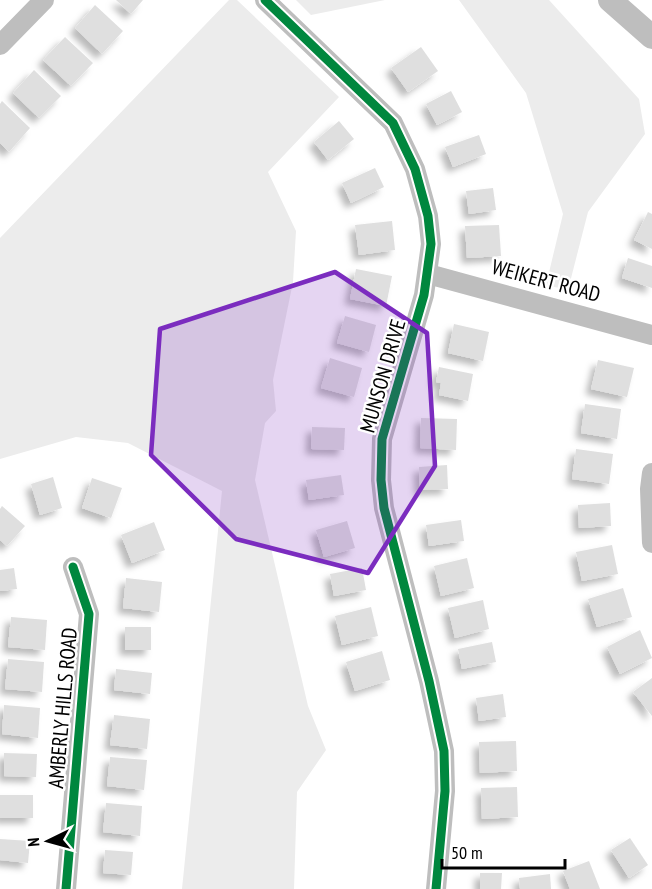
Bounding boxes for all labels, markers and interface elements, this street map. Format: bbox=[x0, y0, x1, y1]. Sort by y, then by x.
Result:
street label: WEIKERT ROAD bbox=[489, 253, 603, 308]
street label: MUNSON DRIVE bbox=[353, 316, 412, 436]
street label: AMBERLY HILLS ROAD bbox=[42, 626, 83, 789]
north arrow bbox=[18, 811, 78, 871]
scale bar bbox=[442, 832, 565, 870]
text: N bbox=[23, 837, 43, 847]
text: 50 m bbox=[451, 841, 483, 864]

